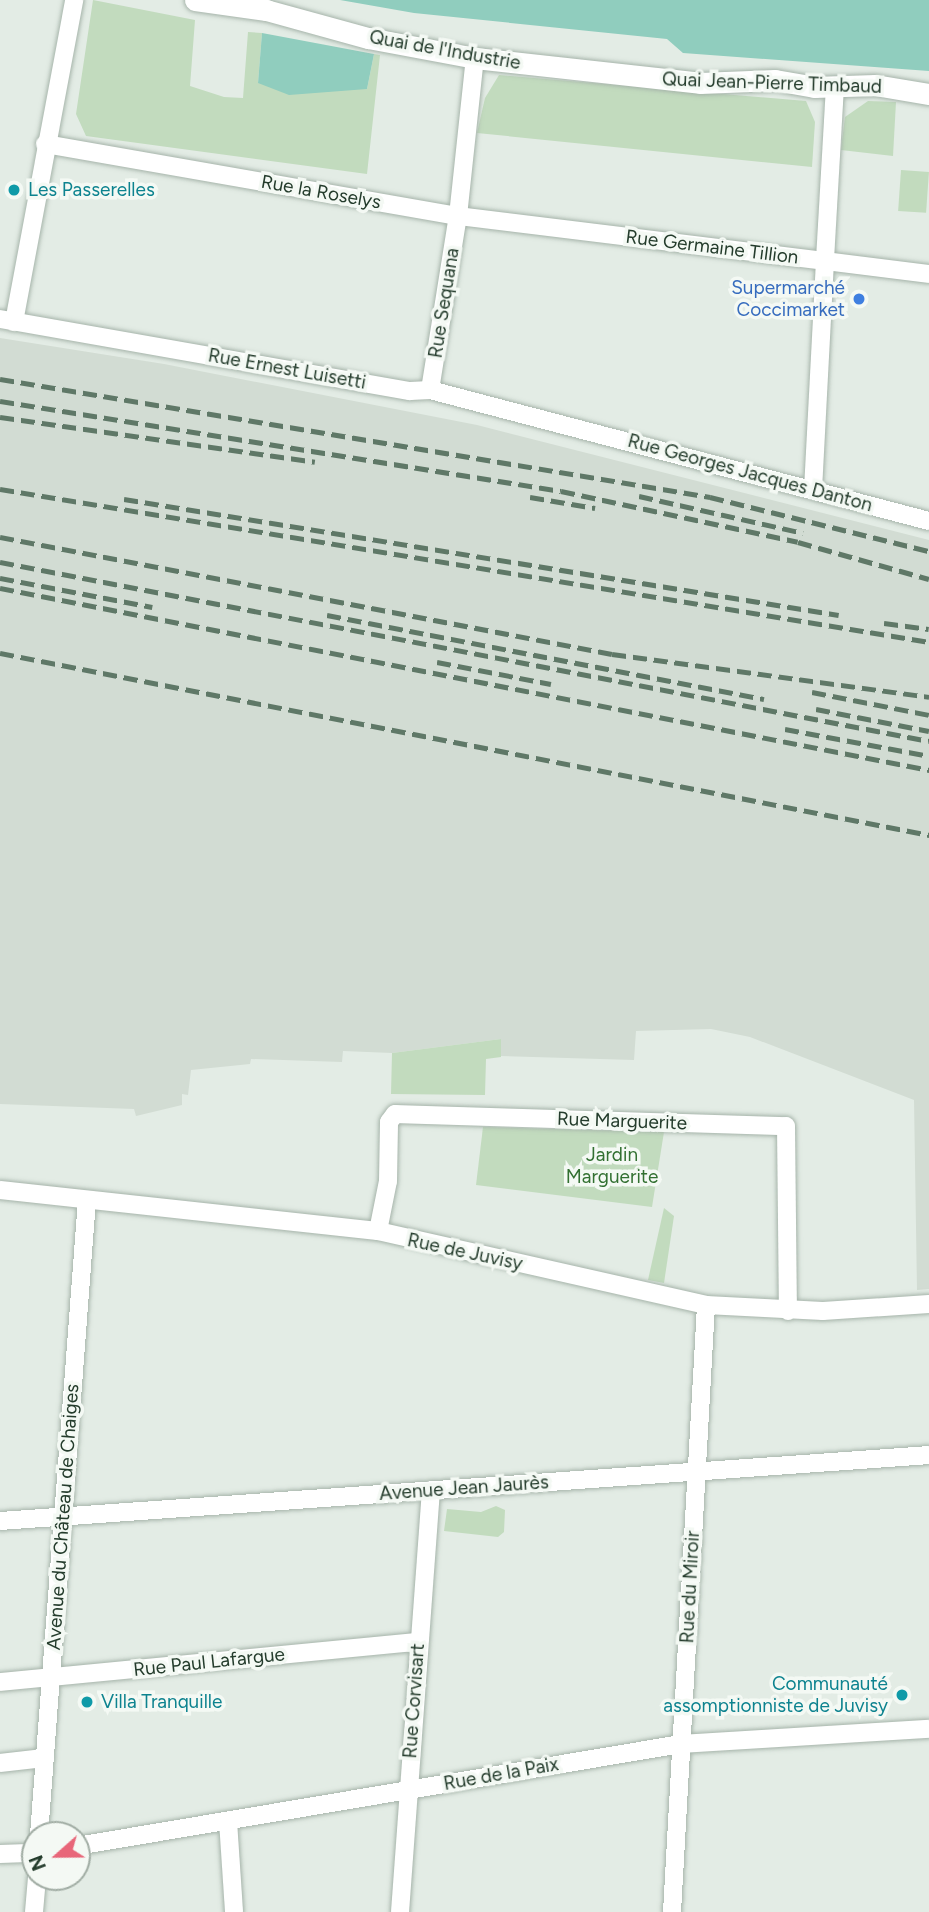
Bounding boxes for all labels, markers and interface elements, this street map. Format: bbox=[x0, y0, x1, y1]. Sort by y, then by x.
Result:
street label: Quai de l'Industrie bbox=[368, 25, 522, 75]
street label: Quai Jean-Pierre Timbaud bbox=[662, 68, 882, 98]
street label: Rue la Roselys bbox=[259, 170, 383, 214]
place label: Les Passerelles bbox=[28, 179, 155, 201]
marker: Les Passerelles bbox=[6, 182, 22, 198]
street label: Rue Germaine Tillion bbox=[624, 225, 800, 269]
street label: Rue Sequana bbox=[424, 246, 464, 360]
place label: Supermarché Coccimarket bbox=[731, 277, 845, 321]
marker: Supermarché Coccimarket bbox=[851, 291, 867, 307]
street label: Rue Ernest Luisetti bbox=[206, 344, 368, 394]
street label: Rue Georges Jacques Danton bbox=[625, 429, 875, 517]
street label: Rue Marguerite bbox=[557, 1107, 687, 1135]
park label: Jardin Marguerite bbox=[566, 1144, 658, 1188]
street label: Rue de Juvisy bbox=[405, 1229, 525, 1275]
street label: Avenue du Château de Chaiges bbox=[42, 1383, 84, 1651]
street label: Avenue Jean Jaurès bbox=[378, 1471, 550, 1505]
street label: Rue du Miroir bbox=[676, 1530, 704, 1644]
street label: Rue Paul Lafargue bbox=[132, 1643, 286, 1681]
street label: Rue Corvisart bbox=[399, 1643, 429, 1759]
place label: Communauté assomptionniste de Juvisy bbox=[663, 1673, 888, 1717]
marker: Communauté assomptionniste de Juvisy bbox=[894, 1687, 910, 1703]
place label: Villa Tranquille bbox=[101, 1691, 222, 1713]
marker: Villa Tranquille bbox=[79, 1694, 95, 1710]
street label: Rue de la Paix bbox=[442, 1753, 560, 1795]
north arrow bbox=[21, 1821, 91, 1891]
text: N bbox=[24, 1852, 51, 1874]

